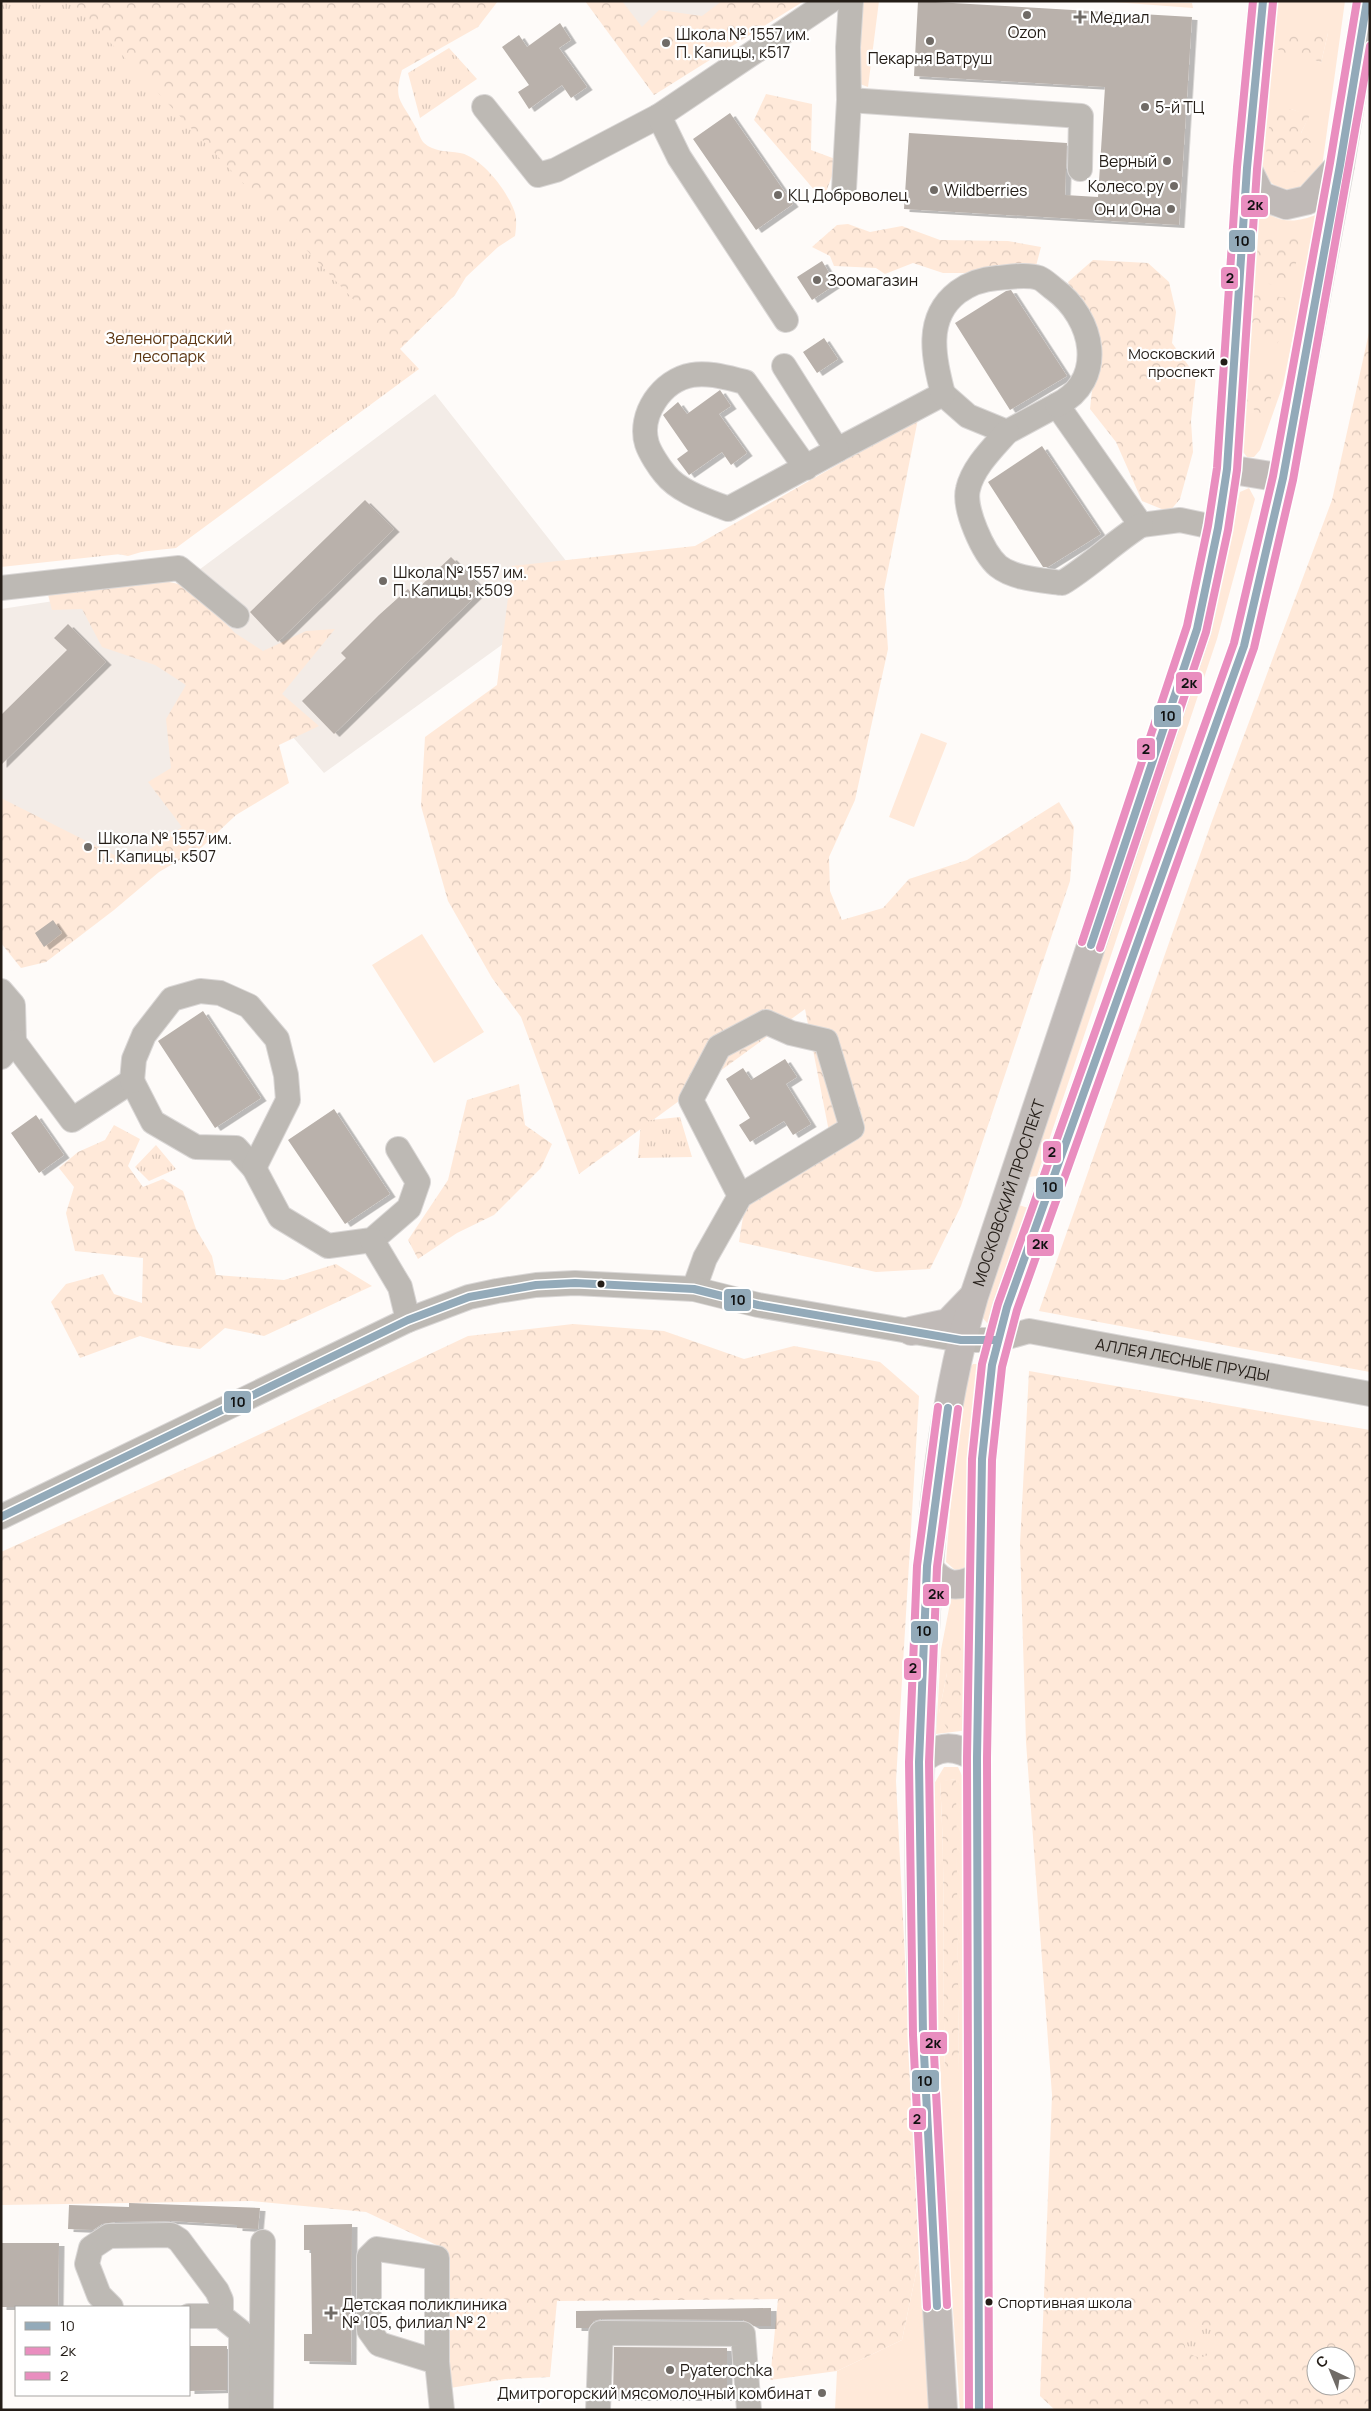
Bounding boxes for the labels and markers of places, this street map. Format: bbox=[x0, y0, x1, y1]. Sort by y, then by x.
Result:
place label: Медиал bbox=[1090, 6, 1150, 28]
marker: Ozon bbox=[1021, 9, 1033, 21]
marker: Медиал bbox=[1074, 11, 1086, 23]
place label: Ozon bbox=[1008, 21, 1046, 43]
place label: Школа № 1557 им. П. Капицы, к517 bbox=[676, 23, 810, 63]
marker: Пекарня Ватруш bbox=[924, 35, 936, 47]
marker: Школа № 1557 им. П. Капицы, к517 bbox=[660, 37, 672, 49]
place label: Пекарня Ватруш bbox=[868, 47, 992, 69]
place label: 5-й ТЦ bbox=[1155, 96, 1205, 118]
marker: 5-й ТЦ bbox=[1139, 101, 1151, 113]
place label: Верный bbox=[1099, 150, 1157, 172]
marker: Верный bbox=[1161, 155, 1173, 167]
place label: Колесо.ру bbox=[1088, 175, 1165, 197]
place label: Wildberries bbox=[944, 179, 1027, 201]
marker: Колесо.ру bbox=[1168, 180, 1180, 192]
place label: КЦ Доброволец bbox=[788, 184, 908, 206]
marker: Wildberries bbox=[928, 184, 940, 196]
marker: КЦ Доброволец bbox=[772, 189, 784, 201]
place label: Он и Она bbox=[1095, 198, 1161, 220]
marker: Он и Она bbox=[1165, 203, 1177, 215]
place label: Зоомагазин bbox=[827, 269, 918, 291]
marker: Зоомагазин bbox=[811, 274, 823, 286]
place label: Московский проспект bbox=[1128, 343, 1215, 382]
marker: Московский проспект bbox=[1219, 357, 1229, 367]
place label: Школа № 1557 им. П. Капицы, к509 bbox=[393, 561, 527, 601]
marker: Школа № 1557 им. П. Капицы, к509 bbox=[377, 575, 389, 587]
place label: Школа № 1557 им. П. Капицы, к507 bbox=[98, 827, 232, 867]
marker: Школа № 1557 им. П. Капицы, к507 bbox=[82, 841, 94, 853]
unlabelled marker bbox=[596, 1279, 606, 1289]
place label: Спортивная школа bbox=[998, 2292, 1132, 2313]
place label: Детская поликлиника № 105, филиал № 2 bbox=[342, 2293, 507, 2333]
marker: Спортивная школа bbox=[984, 2297, 994, 2307]
marker: Детская поликлиника № 105, филиал № 2 bbox=[324, 2306, 338, 2320]
place label: Pyaterochka bbox=[680, 2359, 772, 2381]
marker: Pyaterochka bbox=[664, 2364, 676, 2376]
place label: Дмитрогорский мясомолочный комбинат bbox=[497, 2382, 812, 2404]
marker: Дмитрогорский мясомолочный комбинат bbox=[816, 2387, 828, 2399]

